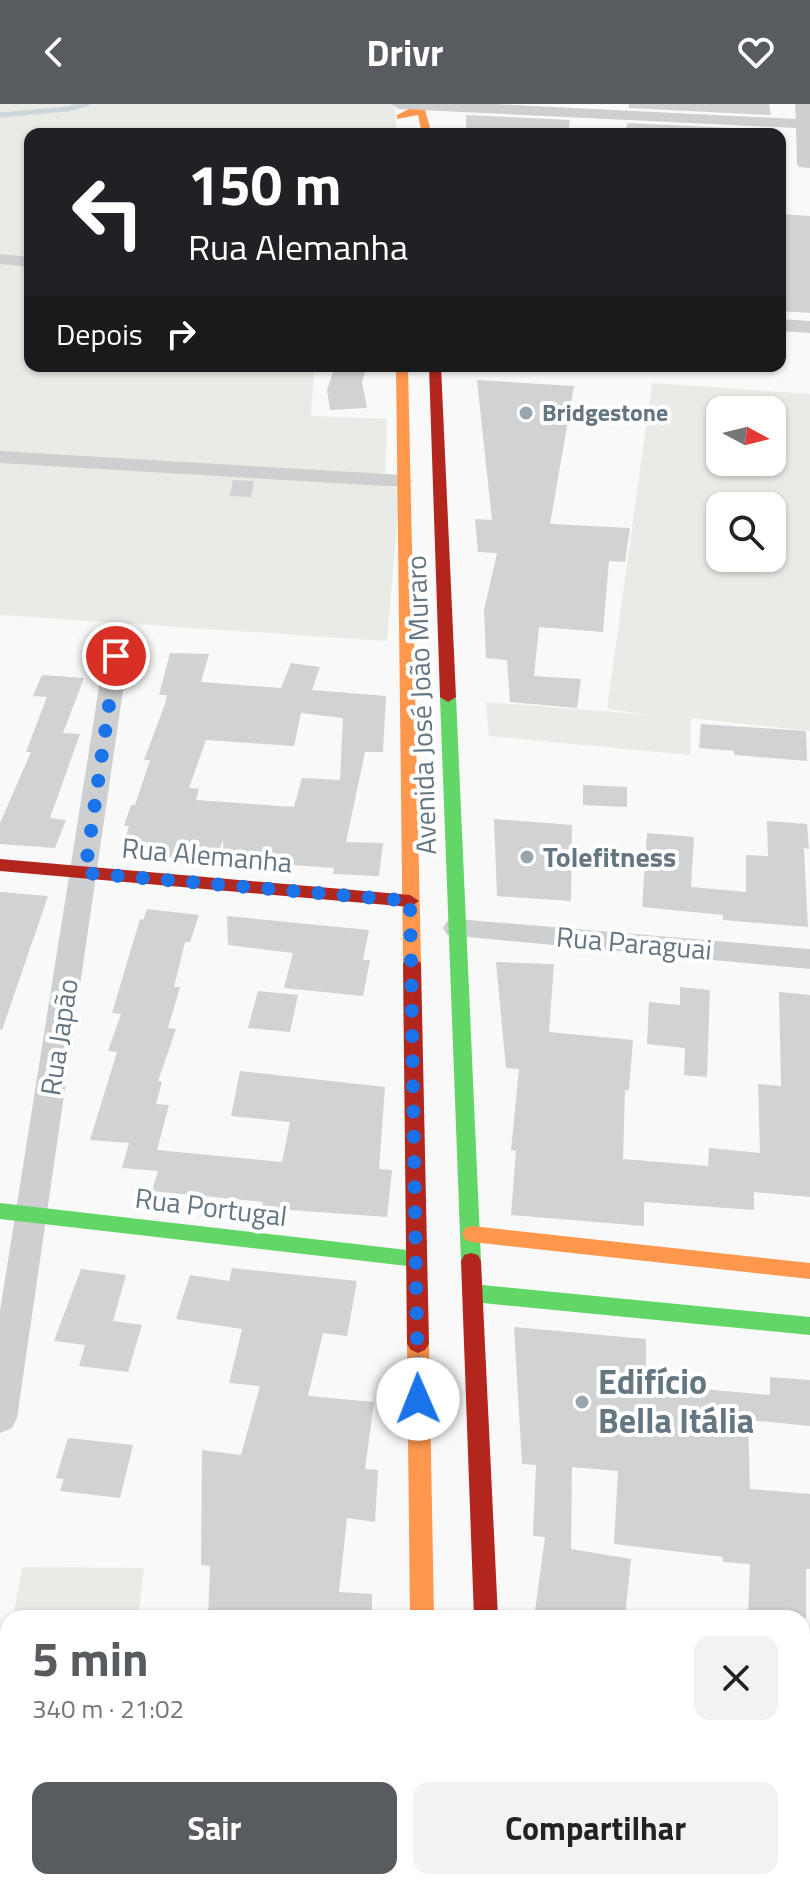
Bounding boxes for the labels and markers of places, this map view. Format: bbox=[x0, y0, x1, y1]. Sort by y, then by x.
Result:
place label: Bridgestone bbox=[542, 394, 668, 430]
marker: Bridgestone bbox=[517, 404, 535, 422]
pin bbox=[82, 622, 150, 690]
place label: Tolefitness bbox=[543, 835, 676, 878]
marker: Tolefitness bbox=[518, 848, 536, 866]
place label: Edifício Bella Itália bbox=[598, 1355, 754, 1446]
marker: Edifício Bella Itália bbox=[573, 1393, 591, 1411]

